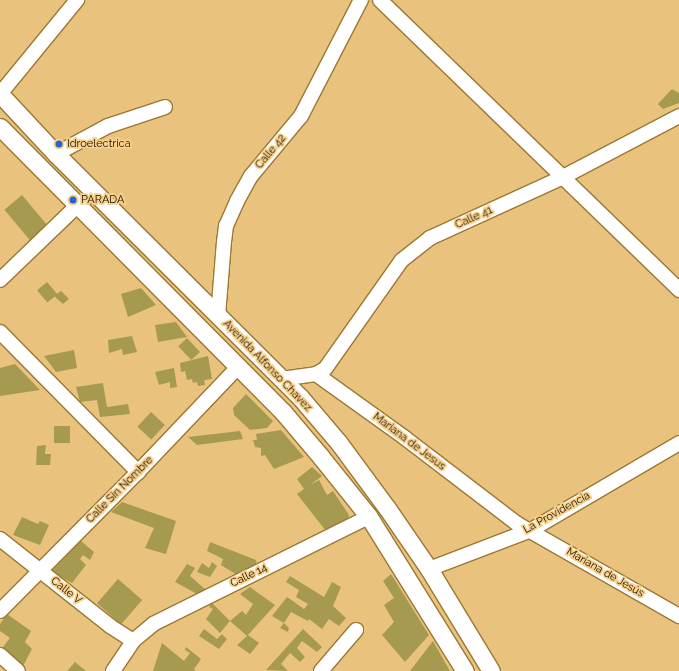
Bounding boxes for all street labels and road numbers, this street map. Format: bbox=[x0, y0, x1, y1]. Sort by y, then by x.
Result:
street label: Calle 42 bbox=[253, 132, 289, 172]
street label: Calle 41 bbox=[453, 204, 495, 232]
street label: Avenida Alfonso Chavez bbox=[220, 317, 314, 415]
street label: Mariana de Jesus bbox=[370, 410, 448, 474]
street label: Calle Sin Nombre bbox=[84, 454, 156, 526]
street label: La Providencia bbox=[521, 489, 593, 537]
street label: Mariana de Jesús bbox=[564, 545, 646, 601]
street label: Calle 14 bbox=[228, 561, 270, 591]
street label: Calle V bbox=[48, 574, 84, 608]

